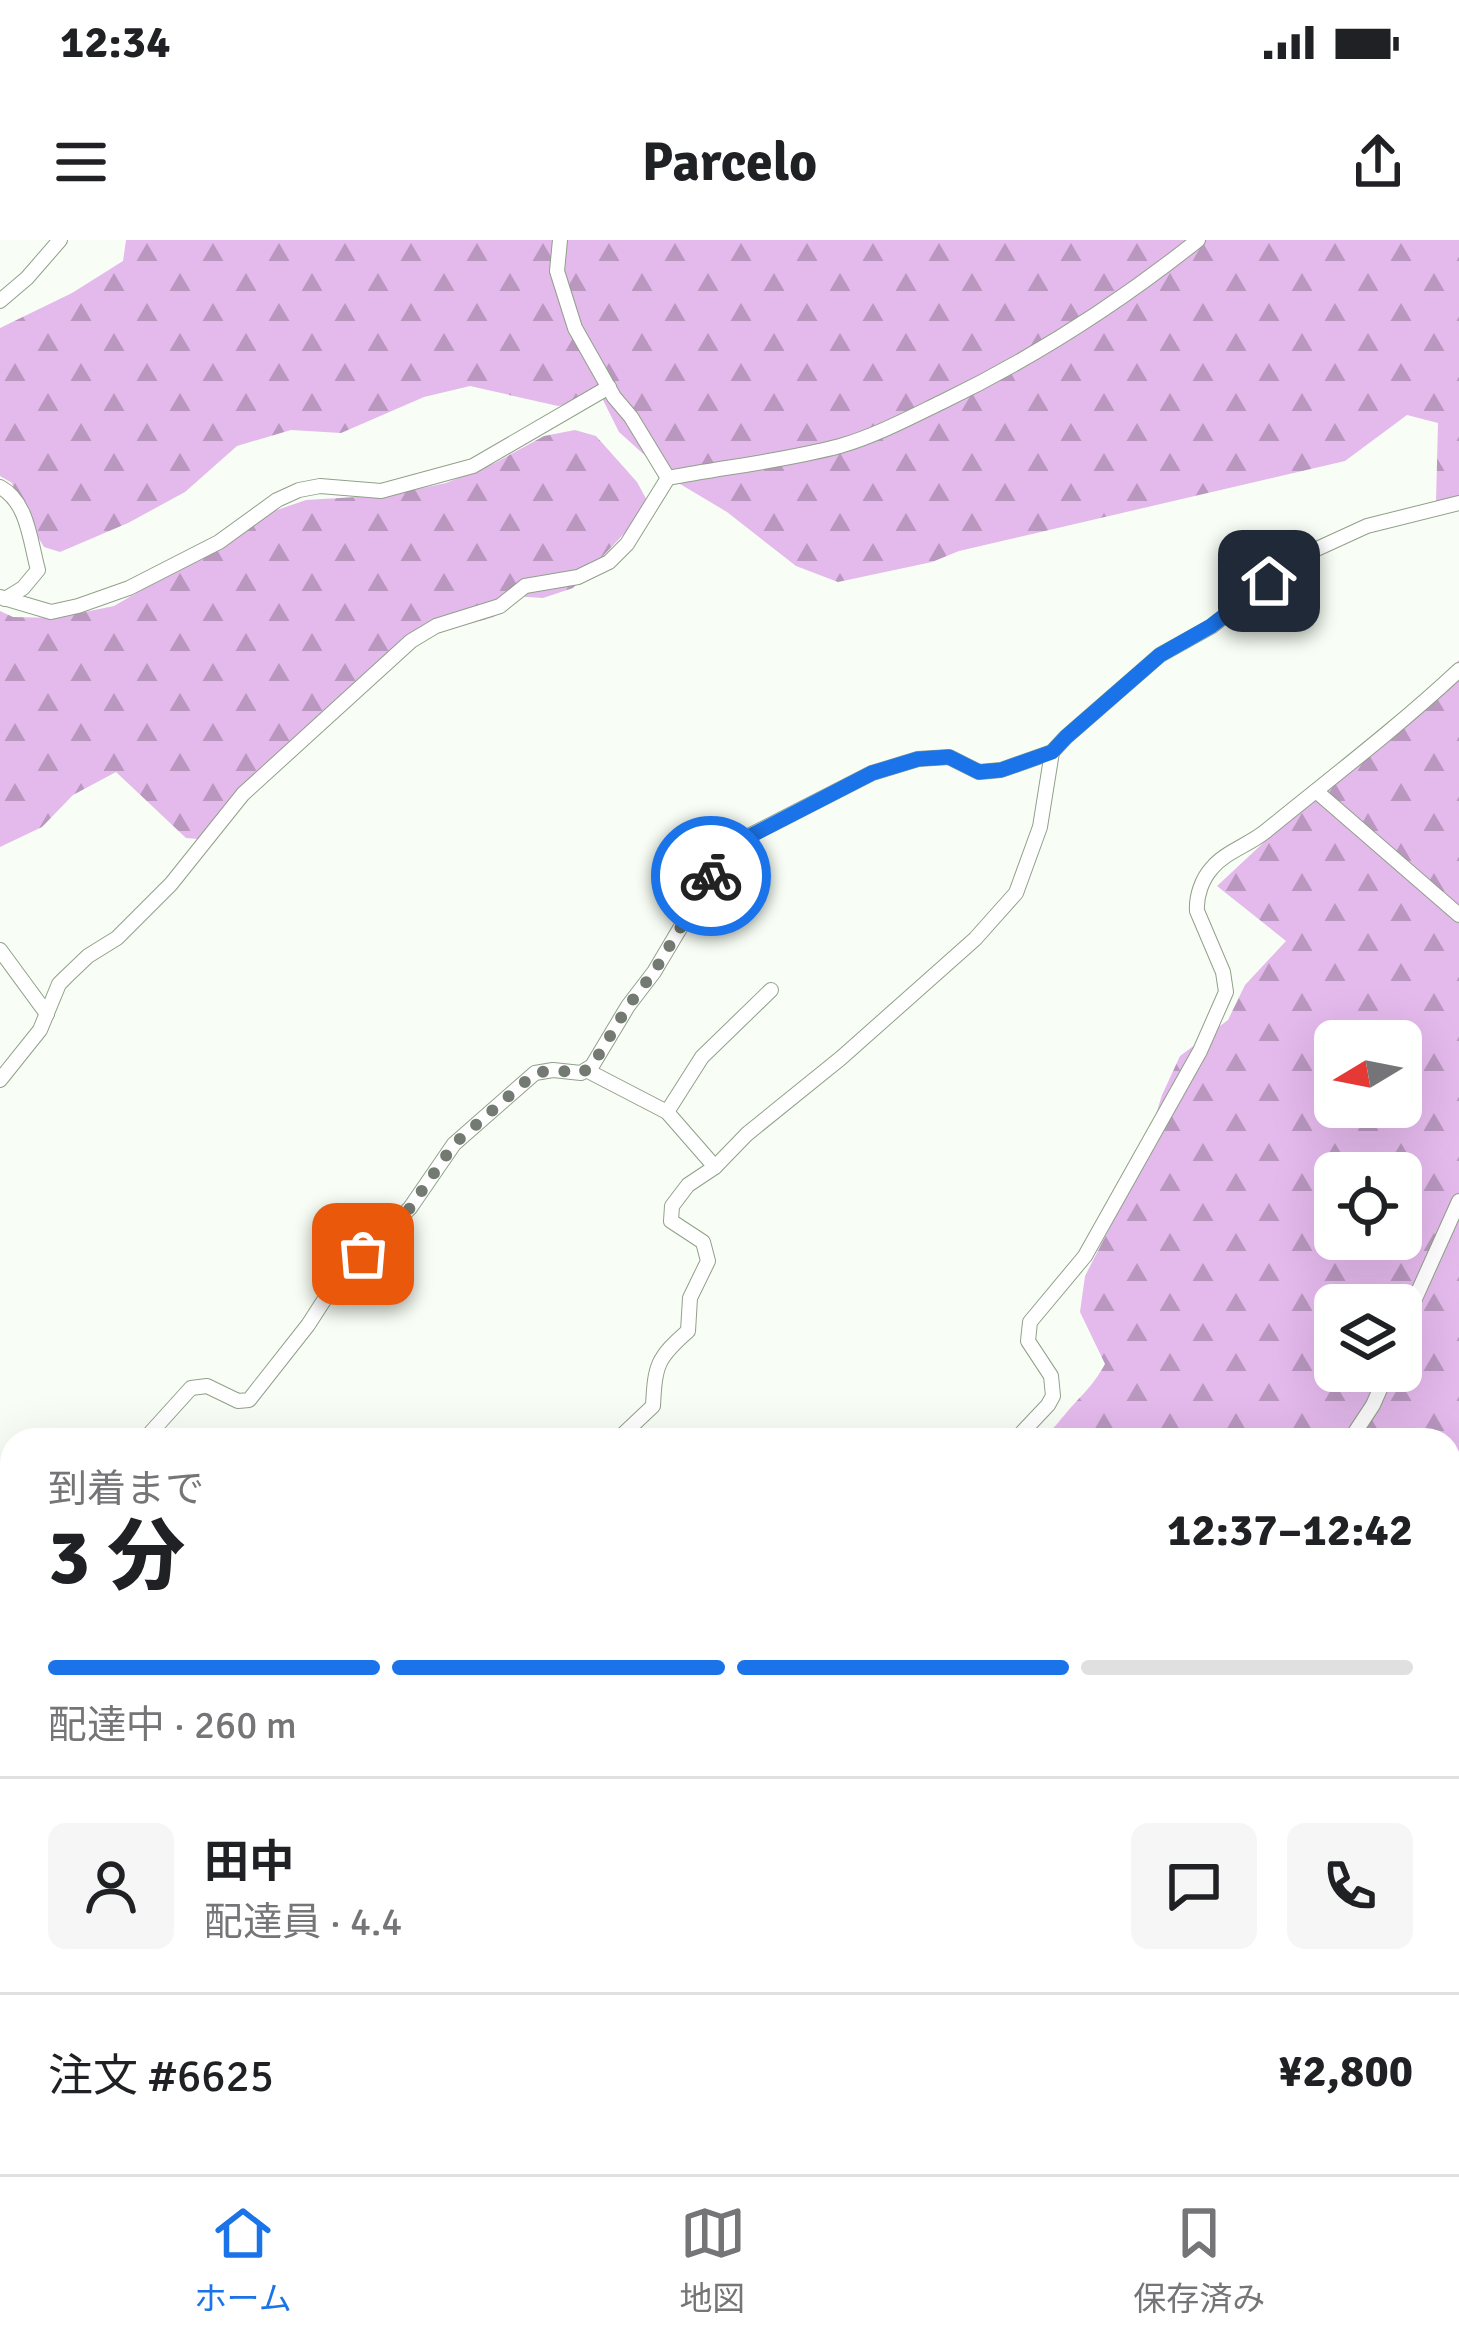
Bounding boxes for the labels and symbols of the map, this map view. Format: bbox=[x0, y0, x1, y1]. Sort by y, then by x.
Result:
pin bbox=[1218, 530, 1320, 632]
courier bbox=[651, 816, 771, 936]
north arrow bbox=[1314, 1020, 1422, 1128]
pin bbox=[312, 1203, 414, 1305]

